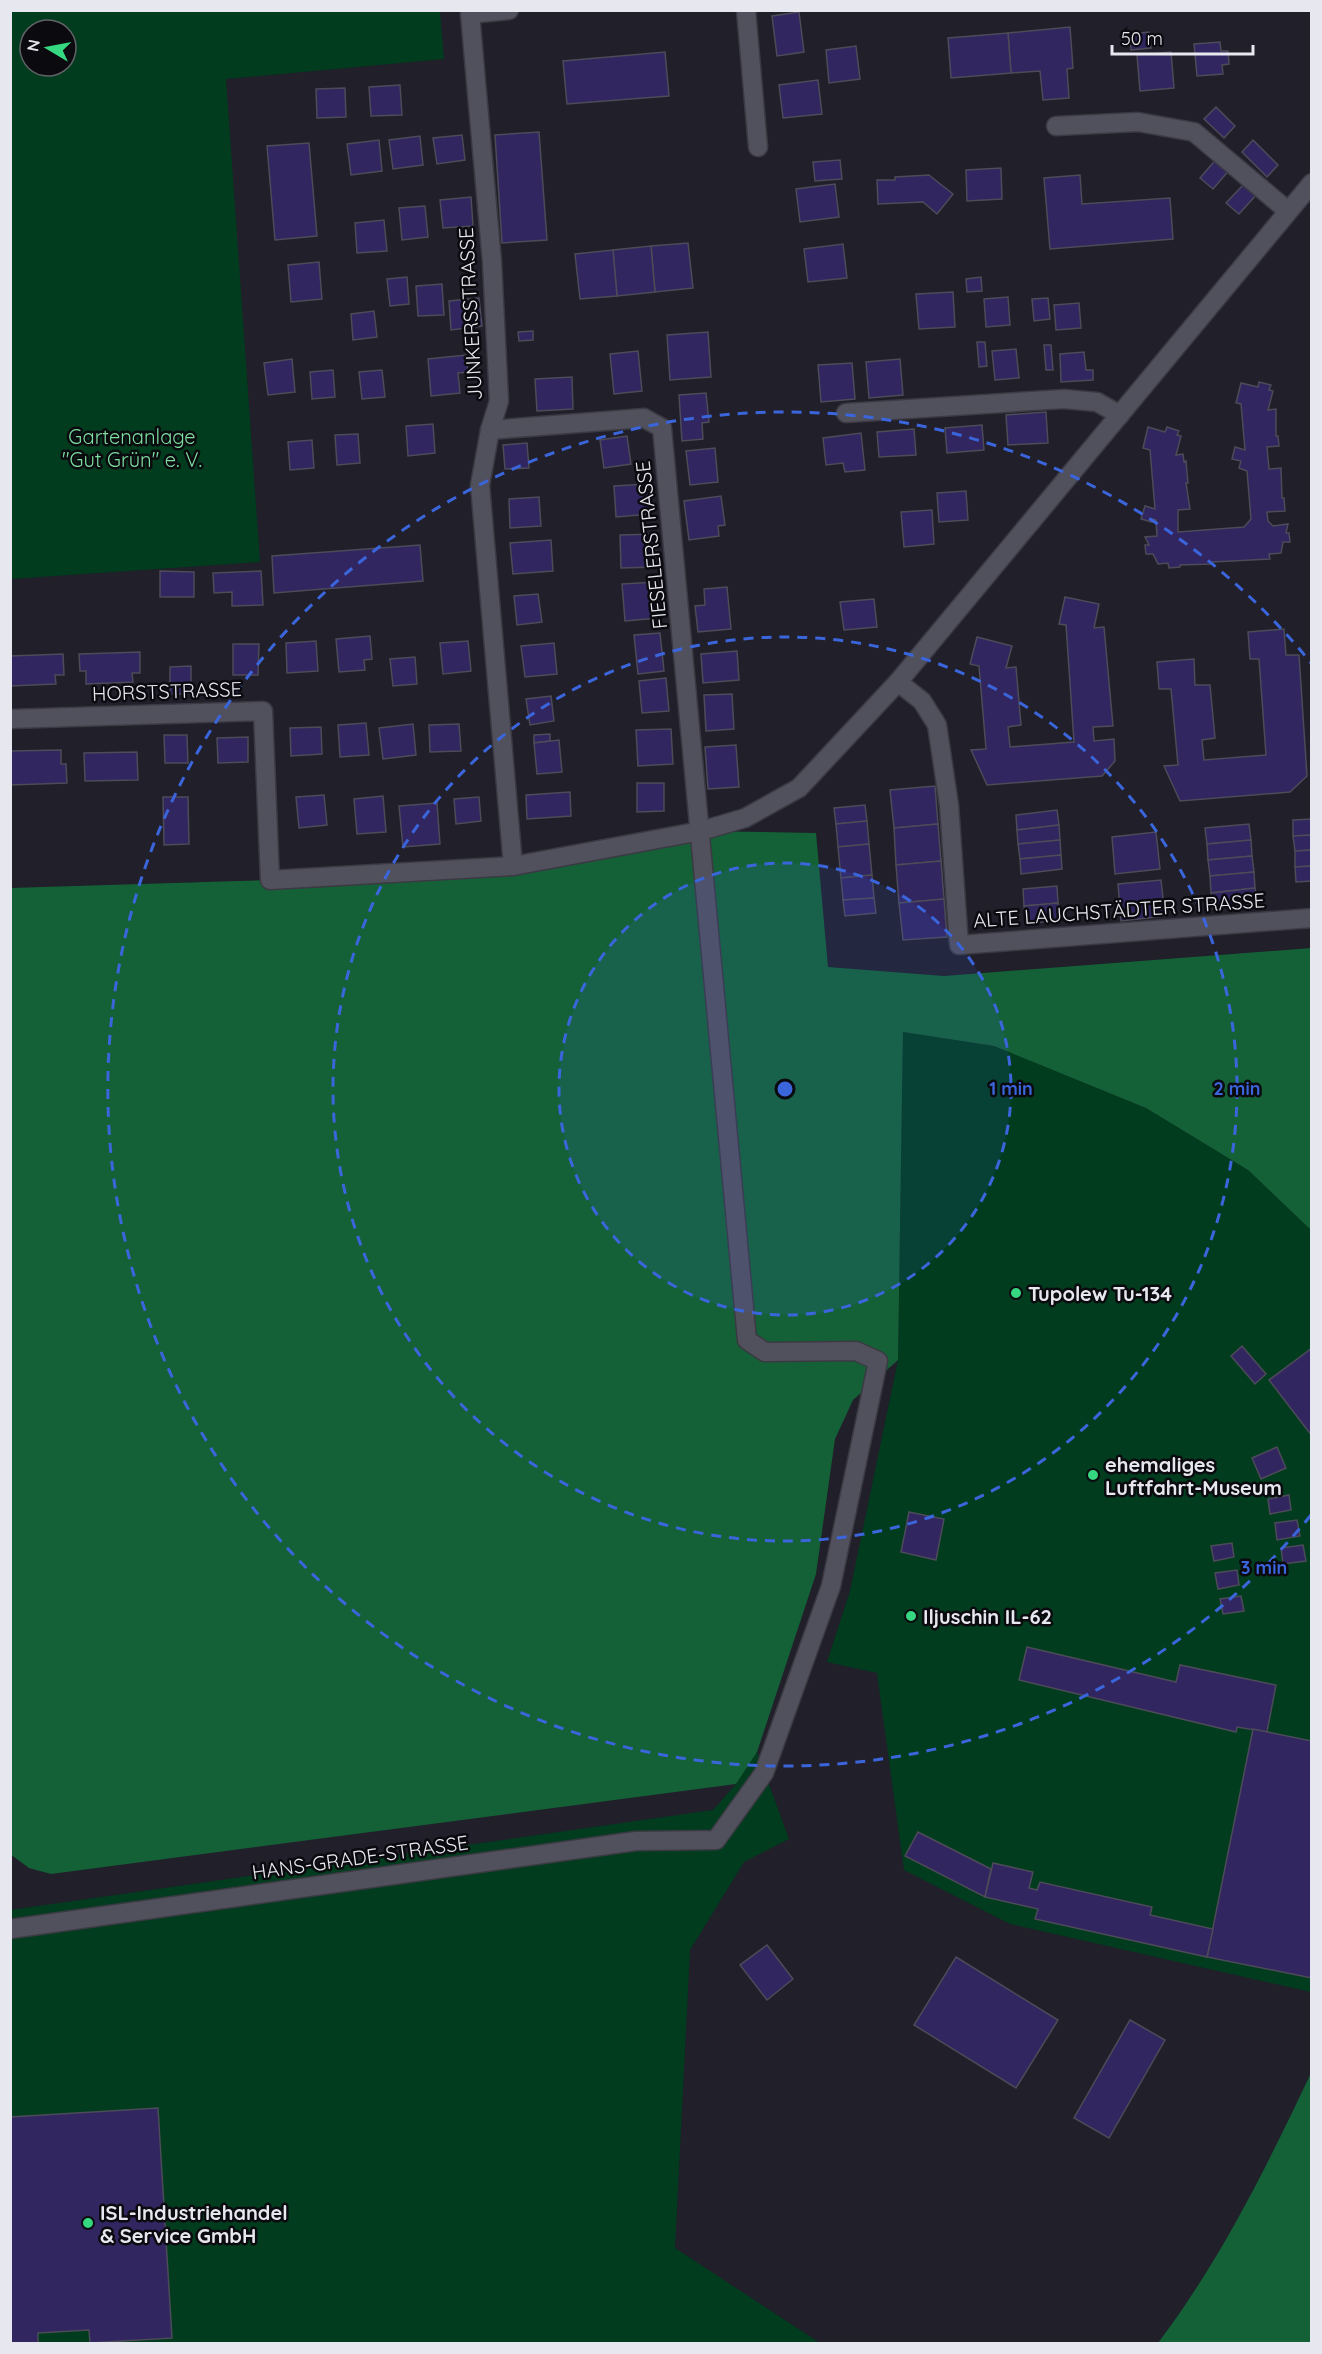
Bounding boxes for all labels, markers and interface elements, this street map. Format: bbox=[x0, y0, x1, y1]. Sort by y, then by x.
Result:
north arrow bbox=[18, 18, 78, 78]
scale bar bbox=[1112, 18, 1253, 56]
text: 50 m bbox=[1121, 27, 1163, 50]
text: N bbox=[22, 38, 44, 53]
street label: JUNKERSSTRASSE bbox=[453, 227, 487, 401]
park label: Gartenanlage "Gut Grün" e. V. bbox=[62, 424, 202, 472]
street label: FIESELERSTRASSE bbox=[630, 460, 672, 630]
street label: HORSTSTRASSE bbox=[92, 676, 242, 706]
street label: ALTE LAUCHSTÄDTER STRASSE bbox=[972, 887, 1266, 933]
text: 1 min bbox=[989, 1077, 1033, 1100]
text: 2 min bbox=[1214, 1077, 1260, 1100]
centre of rings bbox=[775, 1079, 795, 1099]
place label: Tupolew Tu-134 bbox=[1028, 1281, 1172, 1306]
marker: Tupolew Tu-134 bbox=[1009, 1286, 1023, 1300]
place label: ehemaliges Luftfahrt-Museum bbox=[1105, 1452, 1282, 1500]
marker: ehemaliges Luftfahrt-Museum bbox=[1086, 1468, 1100, 1482]
text: 3 min bbox=[1241, 1556, 1287, 1579]
place label: Iljuschin IL-62 bbox=[923, 1604, 1052, 1629]
marker: Iljuschin IL-62 bbox=[904, 1609, 918, 1623]
street label: HANS-GRADE-STRASSE bbox=[250, 1829, 470, 1885]
place label: ISL-Industriehandel & Service GmbH bbox=[100, 2200, 288, 2248]
marker: ISL-Industriehandel & Service GmbH bbox=[81, 2216, 95, 2230]

